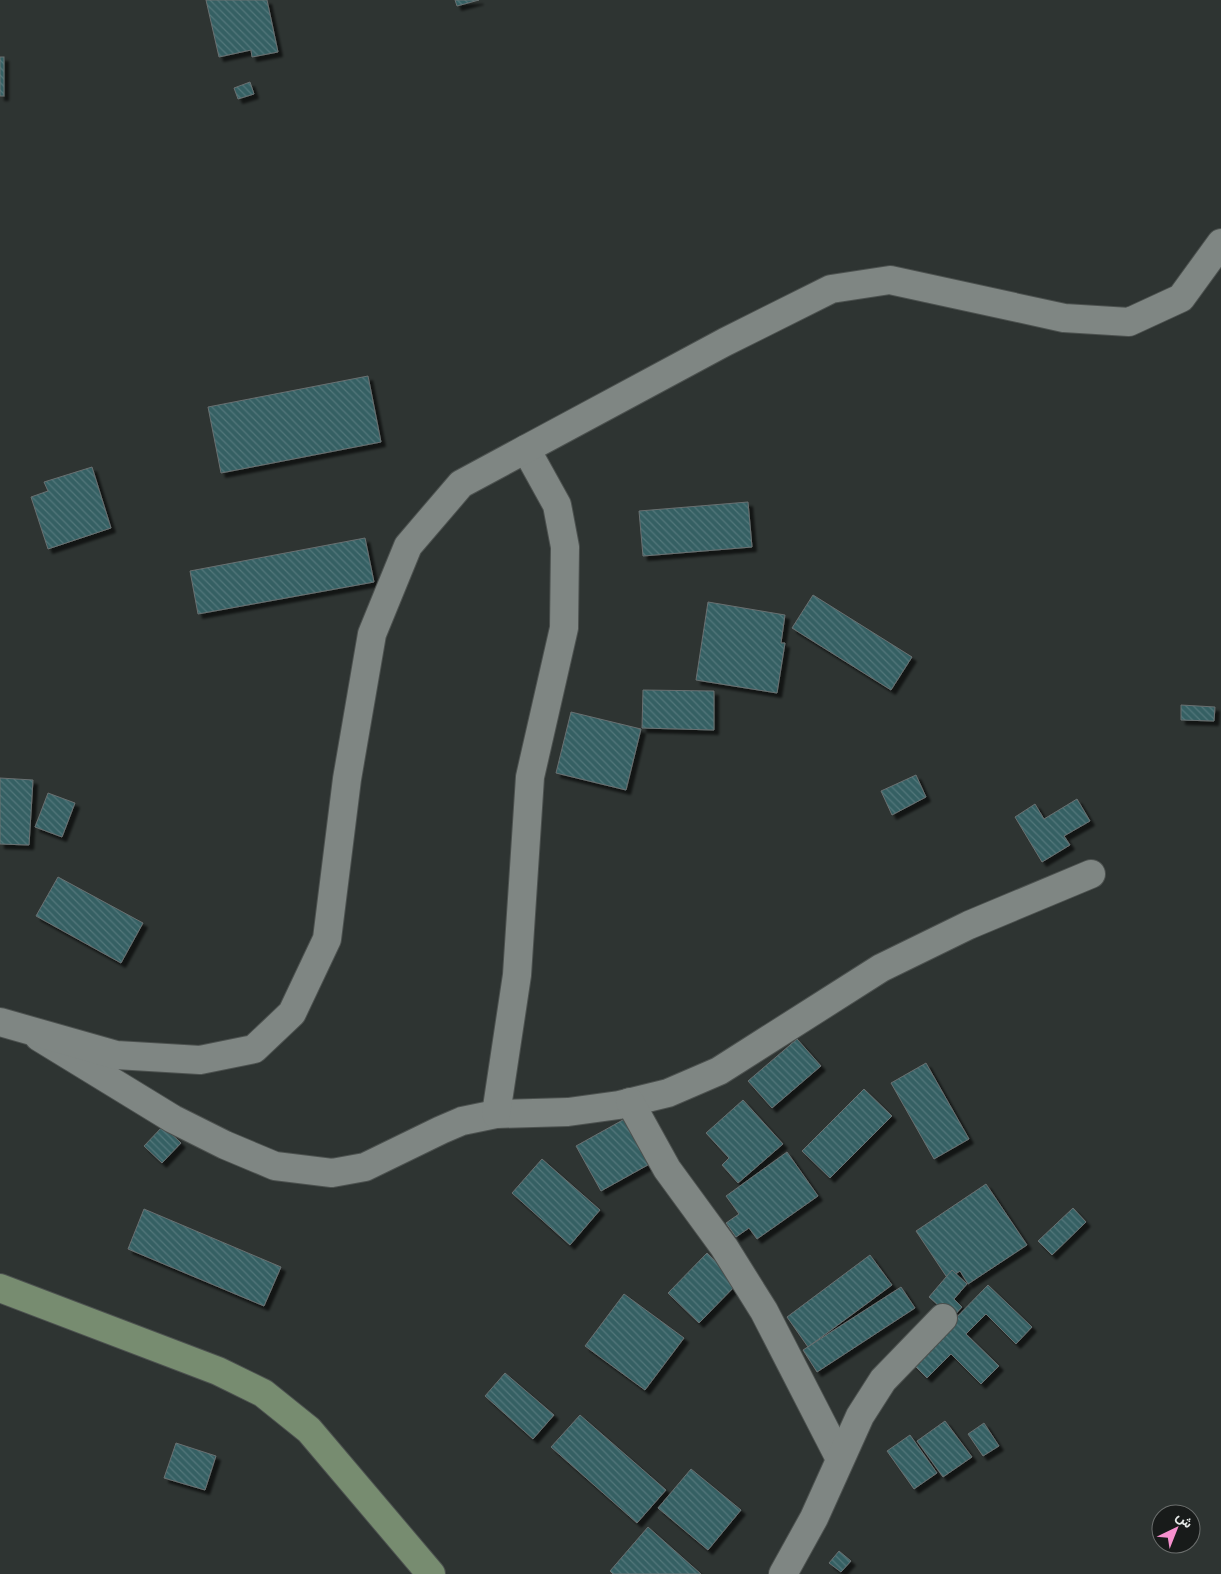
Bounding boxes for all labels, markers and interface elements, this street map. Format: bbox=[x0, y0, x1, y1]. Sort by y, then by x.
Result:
north arrow bbox=[1151, 1504, 1201, 1554]
text: ش bbox=[1173, 1507, 1197, 1532]

